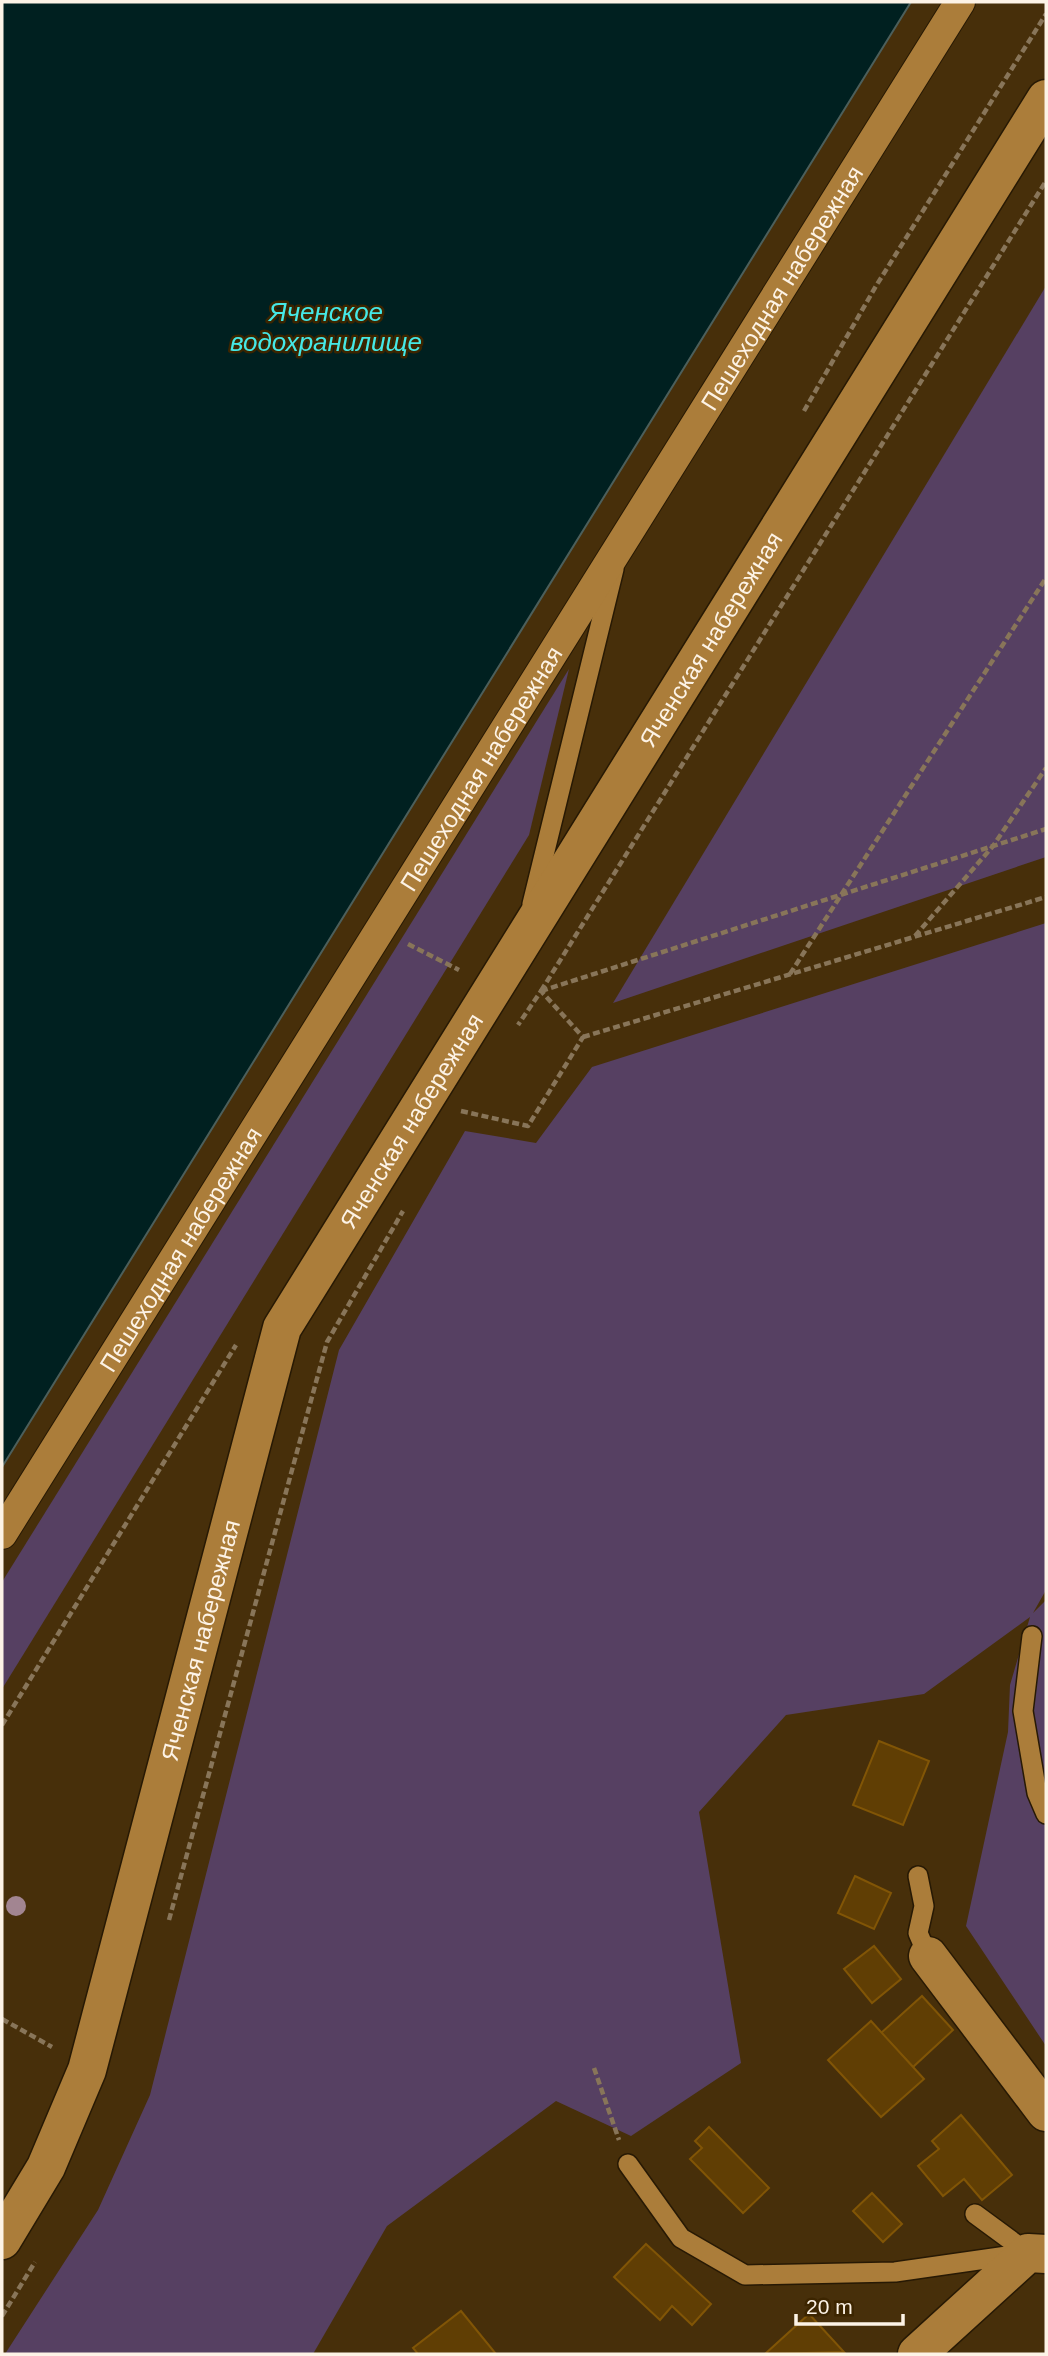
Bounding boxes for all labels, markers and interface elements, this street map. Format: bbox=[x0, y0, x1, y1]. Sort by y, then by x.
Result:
street label: Пешеходная набережная bbox=[695, 160, 868, 415]
water label: Яченское водохранилище bbox=[230, 297, 422, 357]
street label: Яченская набережная bbox=[633, 527, 787, 752]
street label: Пешеходная набережная bbox=[394, 641, 567, 896]
street label: Яченская набережная bbox=[334, 1008, 488, 1233]
street label: Пешеходная набережная bbox=[94, 1122, 267, 1376]
street label: Яченская набережная bbox=[155, 1517, 245, 1764]
scale bar bbox=[796, 2282, 903, 2326]
text: 20 m bbox=[806, 2295, 853, 2318]

